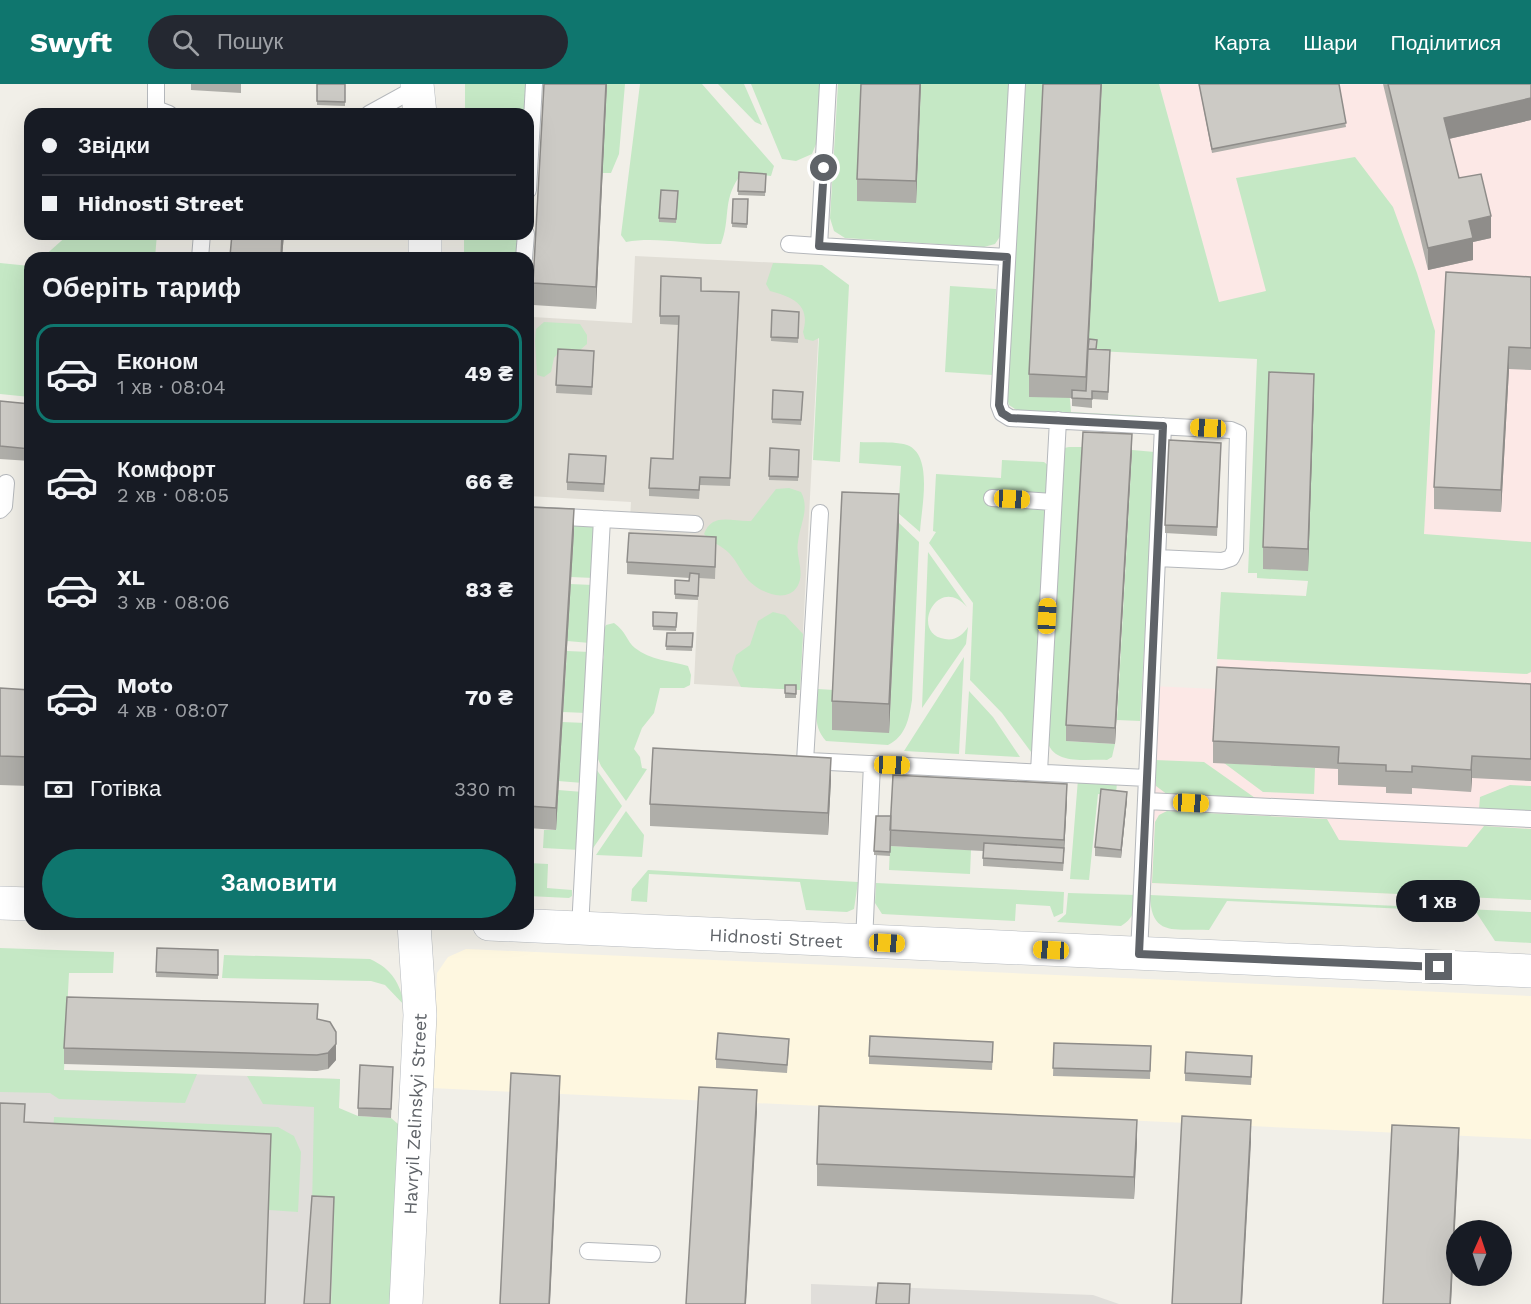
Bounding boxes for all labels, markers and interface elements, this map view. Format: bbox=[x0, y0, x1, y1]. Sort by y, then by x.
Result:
search box bbox=[148, 15, 568, 69]
text: Swyft bbox=[30, 26, 112, 59]
icon: search bbox=[169, 26, 202, 59]
text: Пошук bbox=[217, 29, 283, 54]
text: Карта bbox=[1214, 30, 1270, 55]
text: Шари bbox=[1303, 30, 1358, 55]
text: Поділитися bbox=[1391, 30, 1501, 55]
text: Звідки bbox=[78, 133, 150, 158]
route start bbox=[810, 154, 837, 181]
text: Hidnosti Street bbox=[78, 191, 243, 216]
text: Оберіть тариф bbox=[42, 272, 241, 304]
icon: car bbox=[45, 347, 99, 401]
text: Економ bbox=[117, 349, 199, 374]
text: 49 ₴ bbox=[464, 361, 513, 386]
text: 1 хв · 08:04 bbox=[117, 375, 226, 399]
car bbox=[1190, 418, 1226, 438]
icon: car bbox=[45, 455, 99, 509]
text: Комфорт bbox=[117, 457, 216, 482]
text: 66 ₴ bbox=[465, 469, 513, 494]
text: 2 хв · 08:05 bbox=[117, 483, 229, 507]
car bbox=[994, 489, 1030, 509]
icon: car bbox=[45, 563, 99, 617]
text: XL bbox=[117, 565, 145, 590]
text: 83 ₴ bbox=[465, 577, 513, 602]
text: 3 хв · 08:06 bbox=[117, 590, 230, 614]
car bbox=[1037, 598, 1057, 634]
icon: car bbox=[45, 671, 99, 725]
text: Moto bbox=[117, 673, 173, 698]
text: 70 ₴ bbox=[465, 685, 513, 710]
text: 4 хв · 08:07 bbox=[117, 698, 229, 722]
car bbox=[874, 755, 910, 775]
icon: cash bbox=[42, 773, 75, 806]
text: Готівка bbox=[90, 776, 161, 801]
text: 330 m bbox=[454, 777, 516, 801]
car bbox=[1173, 793, 1209, 813]
button: Замовити bbox=[42, 849, 516, 918]
callout: 1 хв bbox=[1397, 880, 1481, 922]
text: 1 хв bbox=[1419, 889, 1457, 913]
street label: Hidnosti Street bbox=[709, 924, 844, 952]
car bbox=[869, 933, 905, 953]
car bbox=[1033, 940, 1069, 960]
route end bbox=[1425, 953, 1452, 980]
street label: Havryil Zelinskyi Street bbox=[399, 1012, 431, 1215]
north arrow bbox=[1446, 1220, 1512, 1286]
map controls bbox=[1446, 1220, 1512, 1286]

